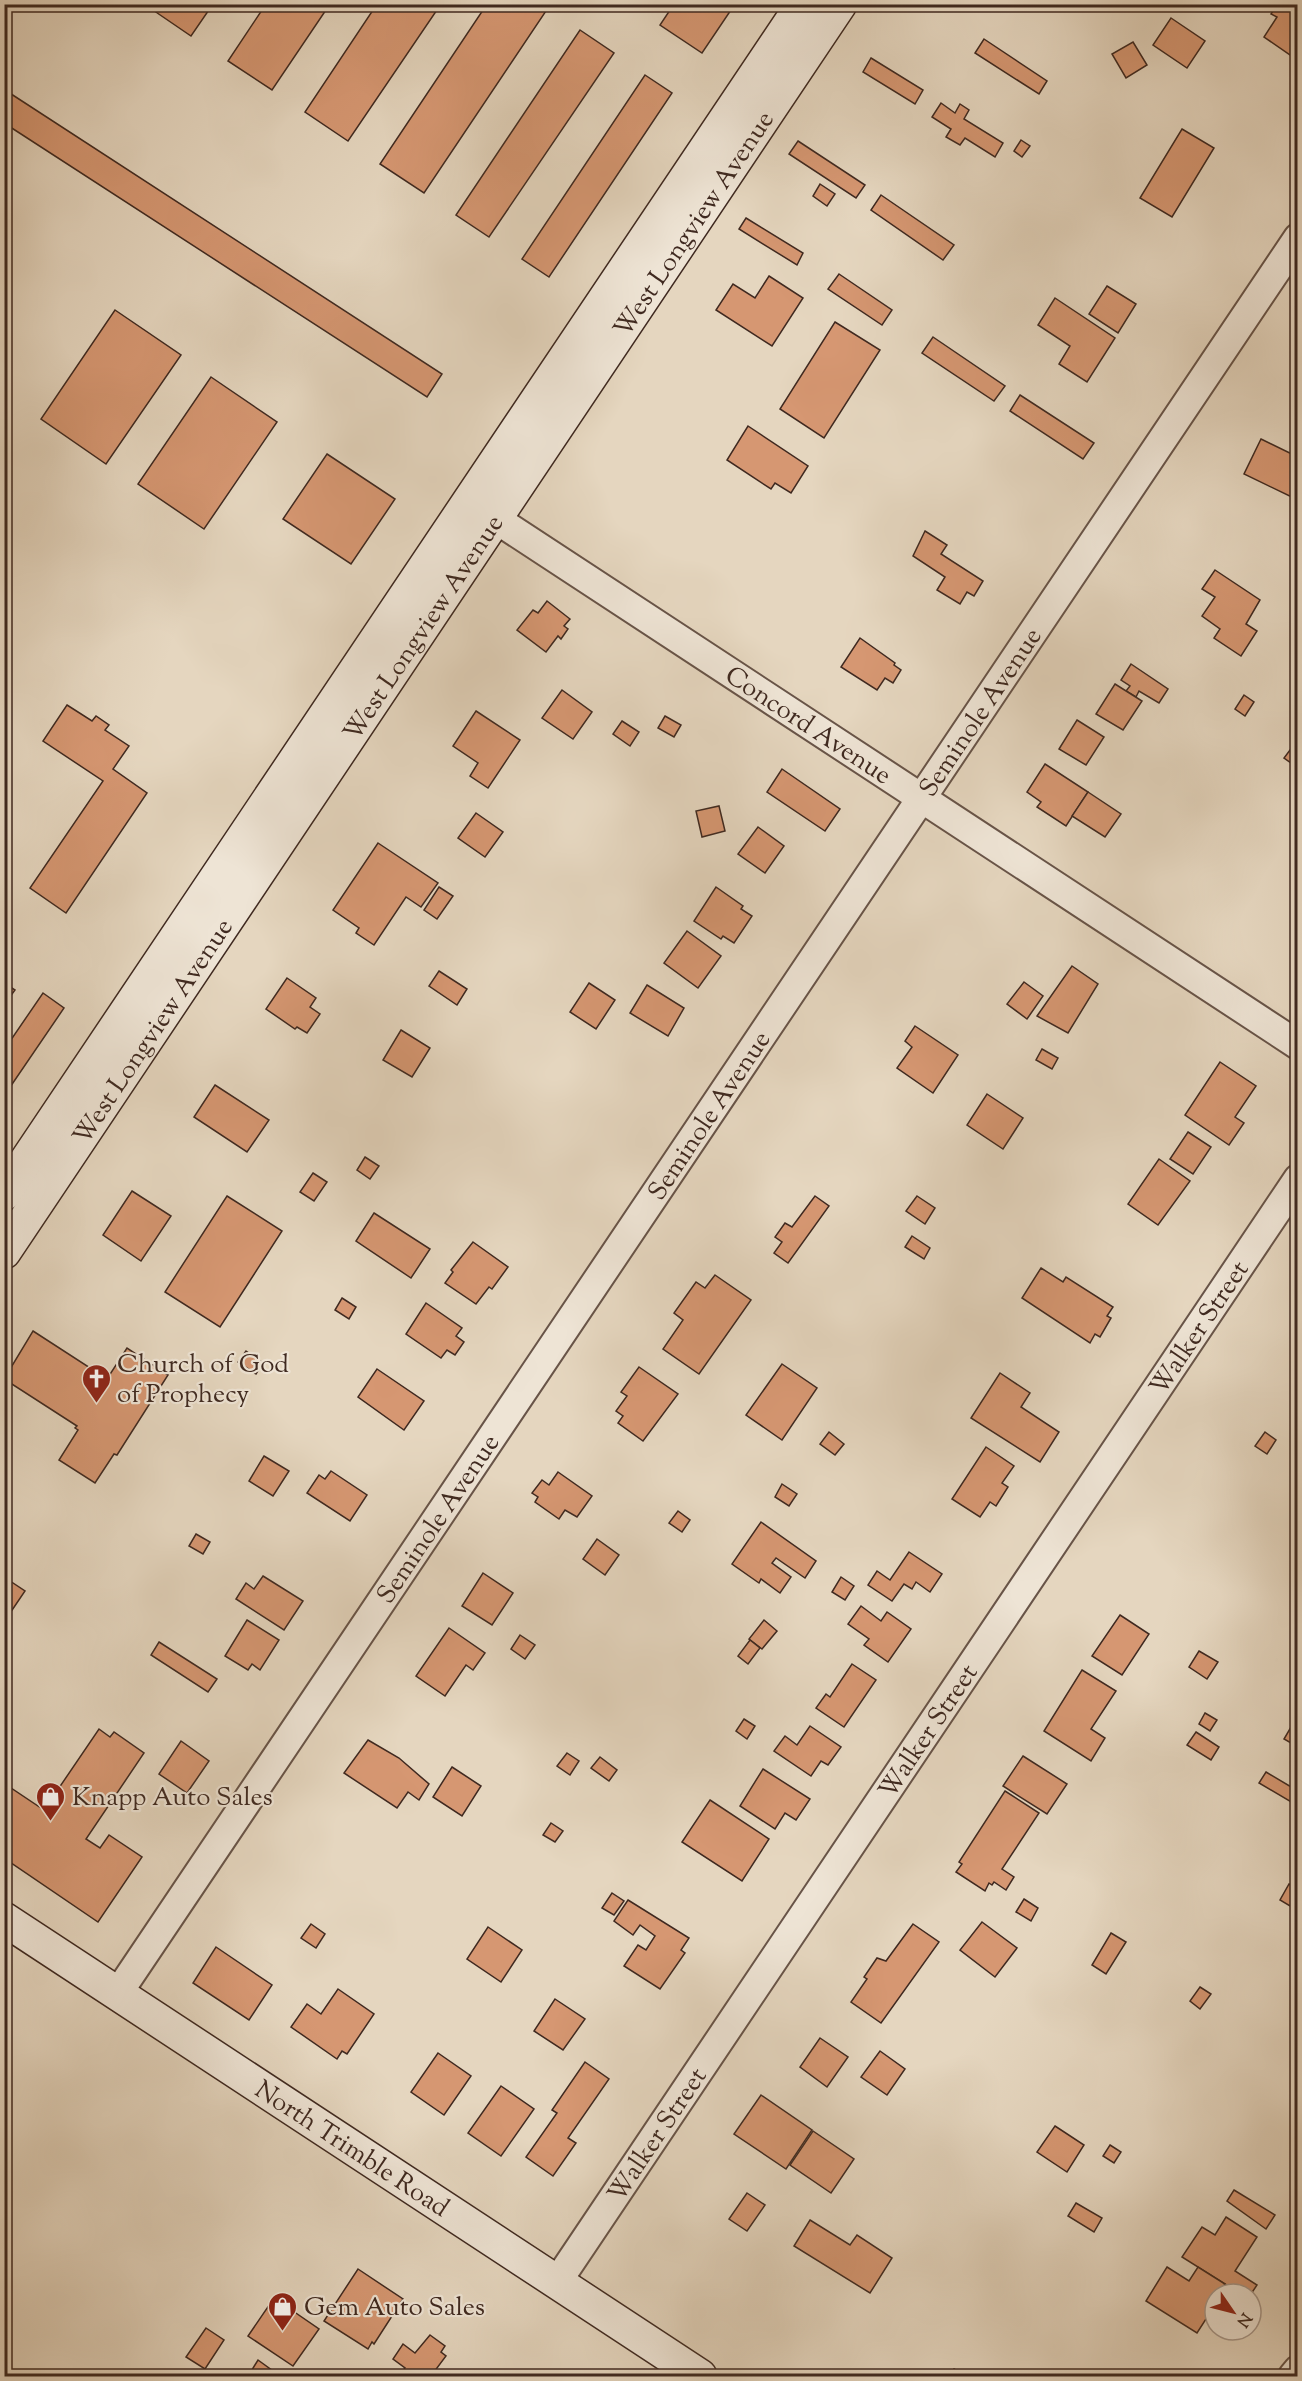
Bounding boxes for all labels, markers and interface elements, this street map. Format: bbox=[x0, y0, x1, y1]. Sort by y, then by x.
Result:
street label: West Longview Avenue bbox=[606, 104, 784, 345]
street label: West Longview Avenue bbox=[335, 508, 514, 749]
street label: Seminole Avenue bbox=[911, 621, 1052, 805]
street label: Concord Avenue bbox=[717, 658, 898, 795]
street label: West Longview Avenue bbox=[65, 912, 243, 1153]
street label: Seminole Avenue bbox=[640, 1024, 781, 1209]
street label: Walker Street bbox=[1142, 1254, 1259, 1404]
place label: Church of God of Prophecy bbox=[117, 1347, 289, 1414]
church icon: Church of God of Prophecy bbox=[80, 1362, 112, 1404]
street label: Seminole Avenue bbox=[369, 1428, 510, 1612]
street label: Walker Street bbox=[871, 1657, 988, 1807]
shop icon: Knapp Auto Sales bbox=[35, 1780, 67, 1822]
place label: Knapp Auto Sales bbox=[72, 1780, 273, 1817]
street label: Walker Street bbox=[600, 2061, 717, 2210]
street label: North Trimble Road bbox=[247, 2073, 456, 2228]
north arrow bbox=[1203, 2282, 1263, 2342]
shop icon: Gem Auto Sales bbox=[267, 2290, 299, 2332]
place label: Gem Auto Sales bbox=[304, 2290, 485, 2327]
text: N bbox=[1230, 2307, 1256, 2331]

